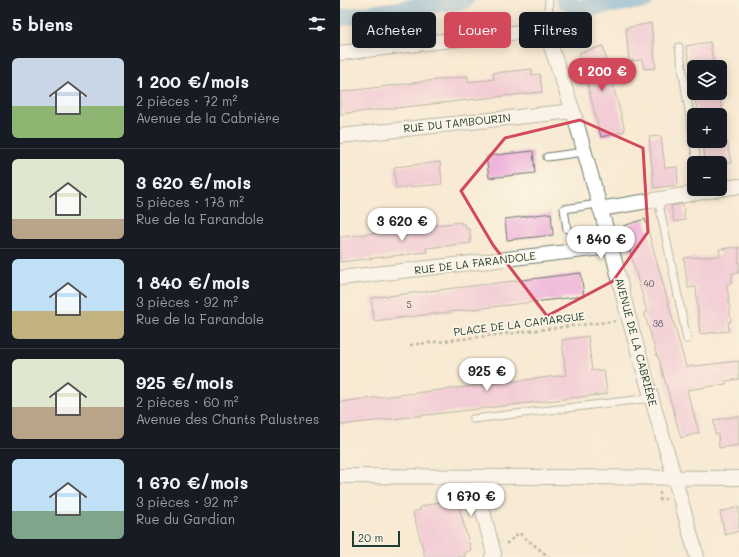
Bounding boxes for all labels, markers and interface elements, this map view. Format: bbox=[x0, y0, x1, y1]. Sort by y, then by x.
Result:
chip: Acheter bbox=[352, 12, 436, 48]
chip: Louer bbox=[444, 12, 511, 48]
chip: Filtres bbox=[519, 12, 592, 48]
text: 5 biens bbox=[12, 13, 73, 35]
icon: filters bbox=[306, 13, 328, 35]
pin: 1 200 € bbox=[565, 58, 639, 92]
map controls bbox=[687, 60, 727, 196]
button: layers bbox=[687, 60, 727, 100]
text: 1 200 € bbox=[577, 62, 627, 79]
text: 1 200 €/mois bbox=[136, 70, 249, 92]
icon: home bbox=[44, 74, 92, 122]
text: 2 pièces · 72 m² bbox=[136, 92, 237, 109]
button: + bbox=[687, 108, 727, 148]
text: Avenue de la Cabrière bbox=[136, 109, 280, 126]
street label: RUE DU TAMBOURIN bbox=[402, 109, 511, 136]
button: − bbox=[687, 156, 727, 196]
text: 3 620 €/mois bbox=[136, 171, 251, 193]
icon: home bbox=[44, 175, 92, 223]
text: 5 pièces · 178 m² bbox=[136, 193, 244, 210]
pin: 3 620 € bbox=[365, 208, 439, 242]
text: Rue de la Farandole bbox=[136, 210, 264, 227]
text: 3 620 € bbox=[376, 212, 428, 229]
pin: 1 840 € bbox=[564, 226, 638, 260]
text: 1 840 € bbox=[576, 230, 626, 247]
street label: RUE DE LA FARANDOLE bbox=[413, 248, 536, 277]
text: 1 840 €/mois bbox=[136, 271, 250, 293]
icon: home bbox=[44, 275, 92, 323]
street label: AVENUE DE LA CABRIÈRE bbox=[612, 276, 661, 408]
house number: 40 bbox=[644, 278, 655, 289]
text: 3 pièces · 92 m² bbox=[136, 293, 238, 310]
house number: 5 bbox=[406, 299, 412, 310]
street label: PLACE DE LA CAMARGUE bbox=[452, 308, 585, 339]
text: Rue de la Farandole bbox=[136, 310, 264, 327]
house number: 38 bbox=[653, 318, 664, 329]
pin: 925 € bbox=[459, 358, 515, 392]
text: 925 € bbox=[468, 362, 506, 379]
text: 925 €/mois bbox=[136, 371, 234, 393]
icon: home bbox=[44, 375, 92, 423]
text: 2 pièces · 60 m² bbox=[136, 393, 239, 410]
text: Avenue des Chants Palustres bbox=[136, 410, 319, 427]
text: 1 670 €/mois bbox=[136, 471, 248, 493]
icon: home bbox=[44, 475, 92, 523]
pin: 1 670 € bbox=[434, 483, 508, 517]
text: 1 670 € bbox=[446, 487, 496, 504]
text: 3 pièces · 92 m² bbox=[136, 493, 238, 510]
text: Rue du Gardian bbox=[136, 510, 235, 527]
scale bar bbox=[352, 529, 400, 548]
text: 20 m bbox=[358, 530, 383, 545]

